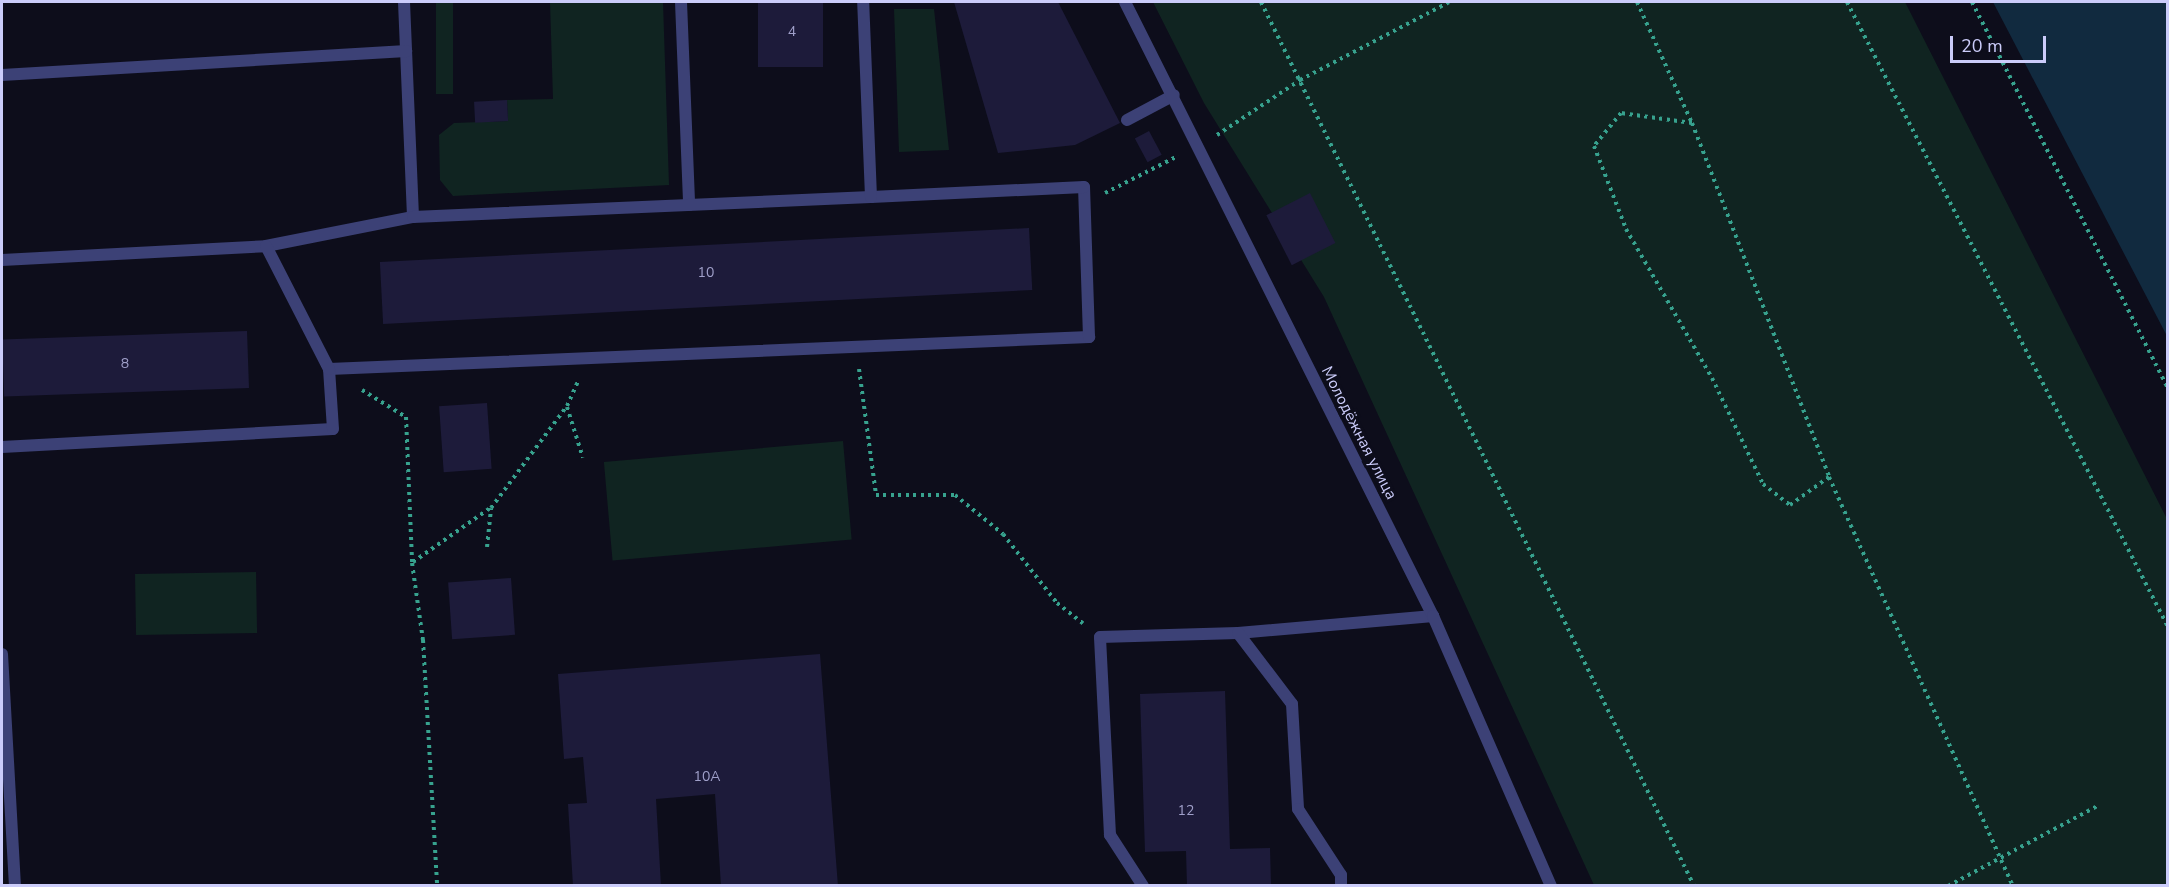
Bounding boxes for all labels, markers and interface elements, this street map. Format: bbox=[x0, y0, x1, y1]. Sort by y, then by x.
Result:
house number: 4 bbox=[788, 24, 796, 40]
scale bar bbox=[1953, 24, 2049, 62]
text: 20 m bbox=[1961, 34, 2003, 58]
house number: 10 bbox=[698, 265, 714, 281]
house number: 8 bbox=[121, 356, 129, 372]
street label: Молодёжная улица bbox=[1317, 363, 1401, 503]
house number: 10А bbox=[693, 769, 721, 785]
house number: 12 bbox=[1178, 803, 1194, 819]

